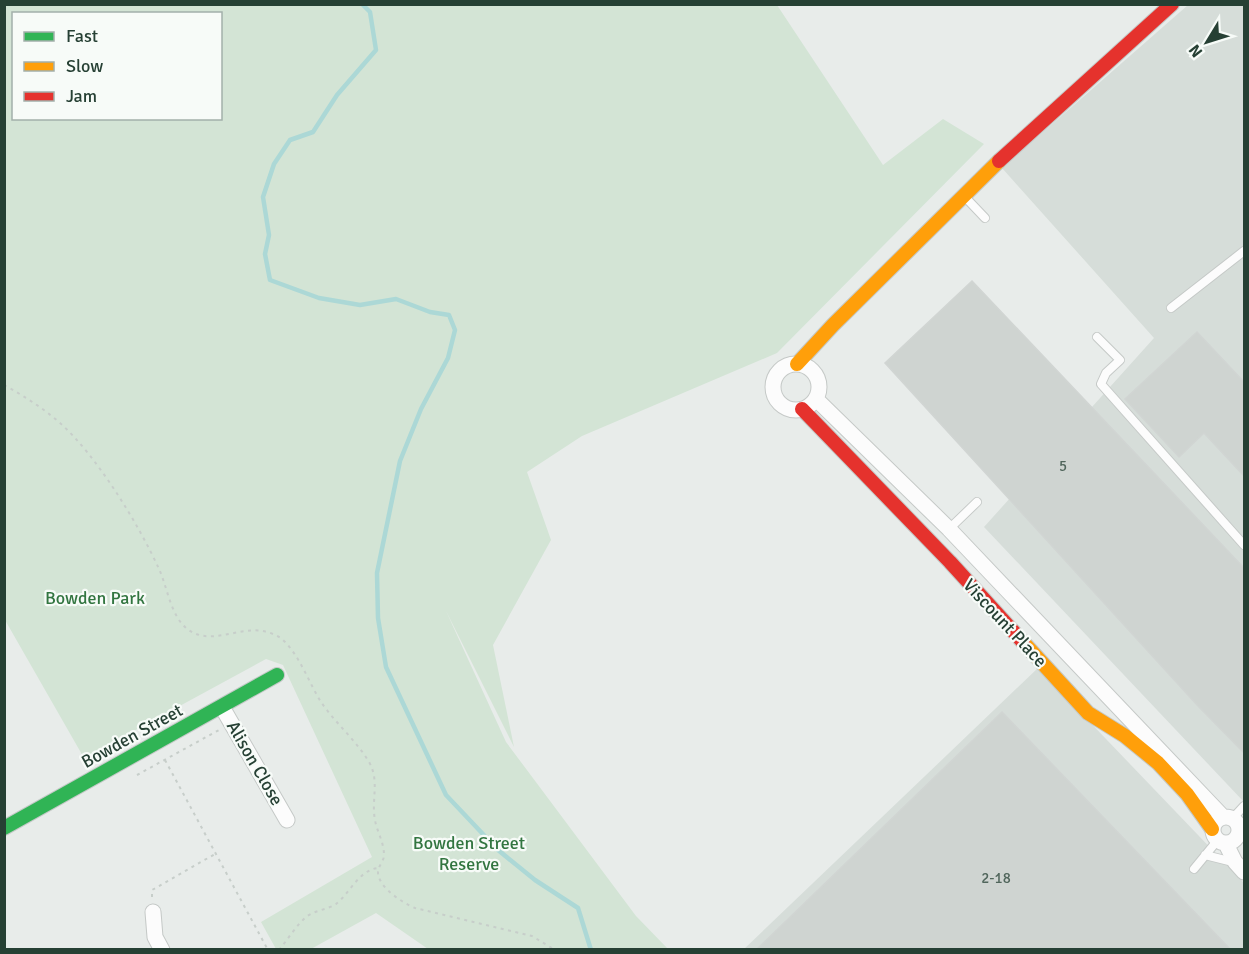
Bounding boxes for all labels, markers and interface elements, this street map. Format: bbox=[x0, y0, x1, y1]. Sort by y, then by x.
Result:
legend bbox=[12, 12, 222, 120]
north arrow bbox=[1177, 12, 1237, 72]
text: Fast bbox=[66, 25, 98, 47]
text: N bbox=[1185, 40, 1207, 61]
text: Slow bbox=[66, 55, 103, 77]
text: Jam bbox=[66, 85, 97, 107]
house number: 5 bbox=[1059, 457, 1067, 475]
street label: Viscount Place bbox=[959, 574, 1051, 672]
park label: Bowden Park bbox=[45, 587, 145, 609]
street label: Bowden Street bbox=[78, 699, 186, 773]
street label: Alison Close bbox=[222, 717, 288, 809]
park label: Bowden Street Reserve bbox=[413, 832, 525, 875]
house number: 2-18 bbox=[981, 869, 1011, 887]

